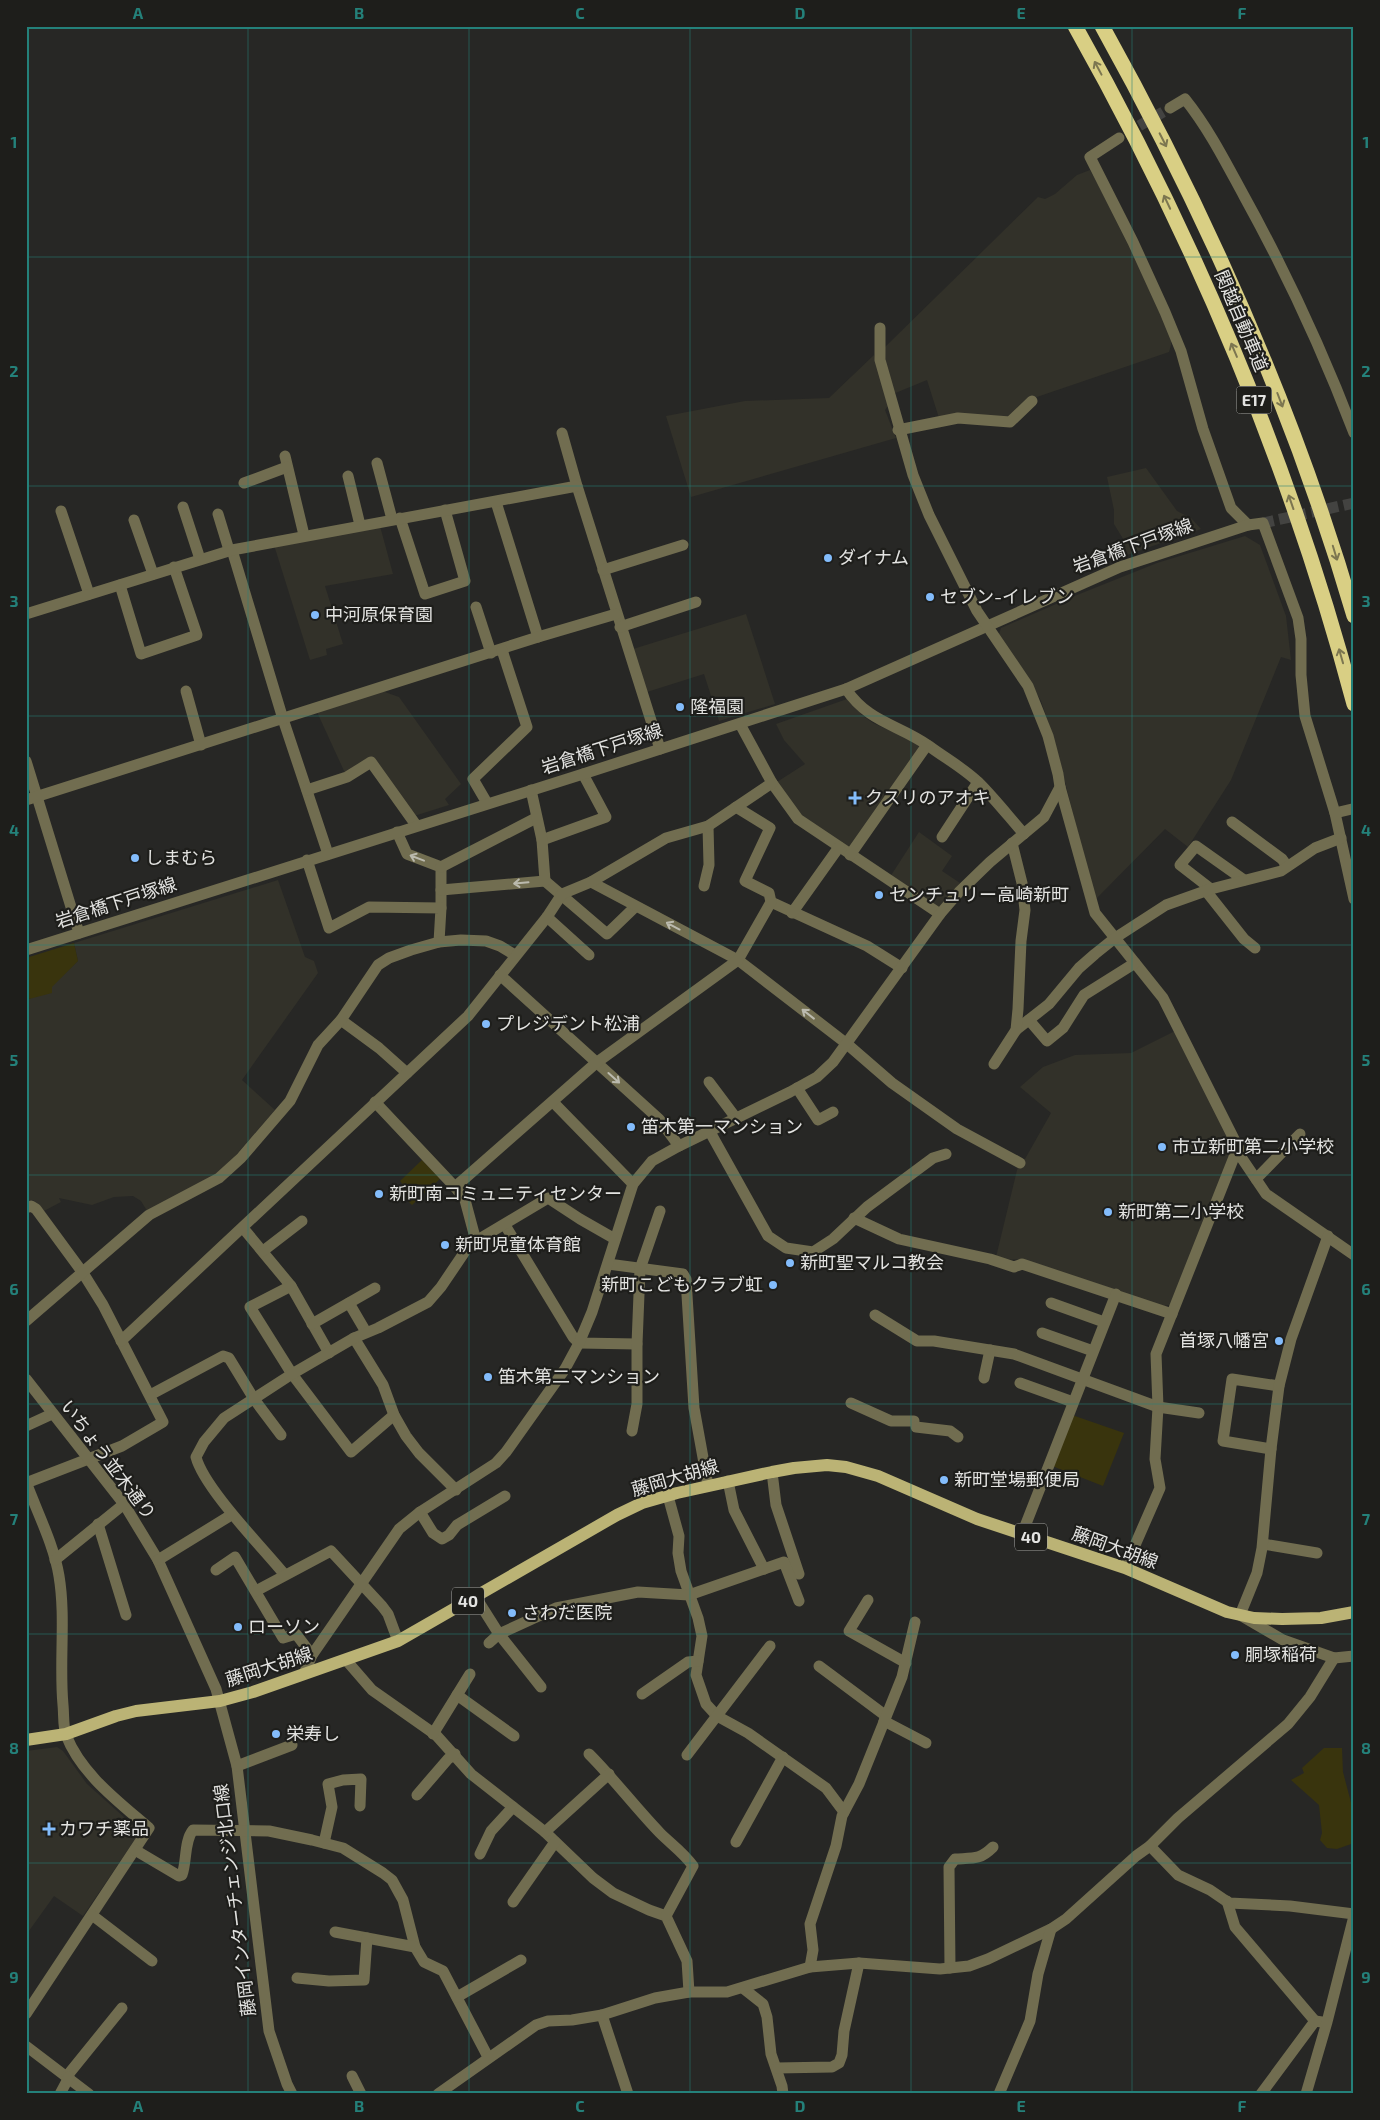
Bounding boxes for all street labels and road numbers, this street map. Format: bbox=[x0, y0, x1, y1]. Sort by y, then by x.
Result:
street label: 関越自動車道 bbox=[1211, 267, 1273, 375]
road number: E17 bbox=[1236, 386, 1272, 414]
street label: 岩倉橋下戸塚線 bbox=[1070, 513, 1196, 577]
street label: 岩倉橋下戸塚線 bbox=[538, 718, 665, 778]
street label: 岩倉橋下戸塚線 bbox=[52, 872, 179, 932]
street label: いちょう並木通り bbox=[57, 1395, 161, 1524]
street label: 藤岡大胡線 bbox=[628, 1454, 721, 1500]
street label: 藤岡大胡線 bbox=[1069, 1521, 1161, 1573]
road number: 40 bbox=[1015, 1524, 1047, 1550]
road number: 40 bbox=[452, 1588, 484, 1614]
street label: 藤岡大胡線 bbox=[222, 1642, 315, 1690]
street label: 藤岡インターチェンジ北口線 bbox=[209, 1783, 259, 2018]

